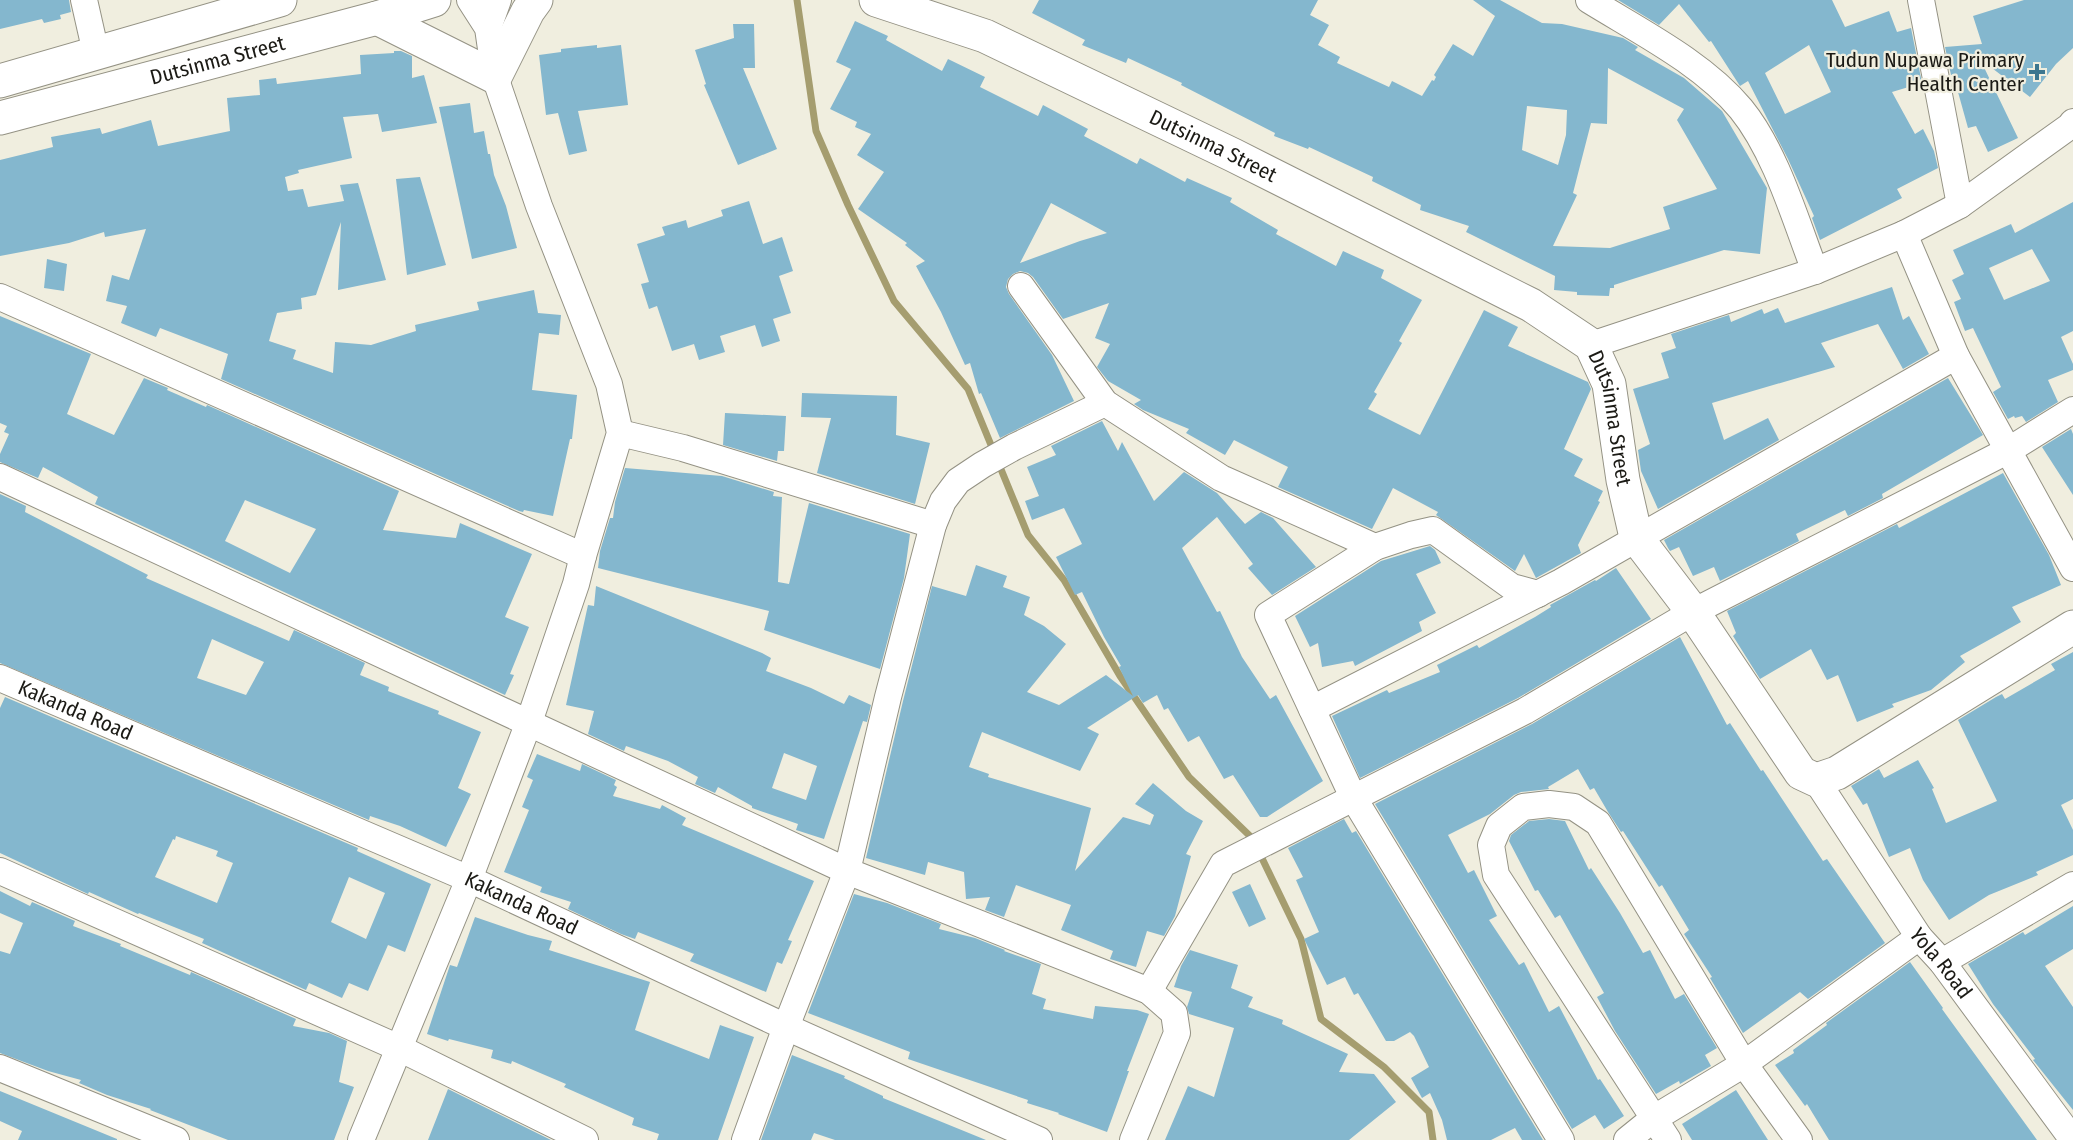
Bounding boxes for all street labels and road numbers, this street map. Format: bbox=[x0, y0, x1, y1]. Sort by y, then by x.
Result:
street label: Dutsinma Street bbox=[147, 30, 288, 91]
street label: Dutsinma Street bbox=[1145, 104, 1281, 188]
street label: Dutsinma Street bbox=[1582, 346, 1637, 489]
street label: Kakanda Road bbox=[14, 674, 137, 746]
street label: Kakanda Road bbox=[460, 866, 582, 941]
street label: Yola Road bbox=[1904, 923, 1978, 1004]

